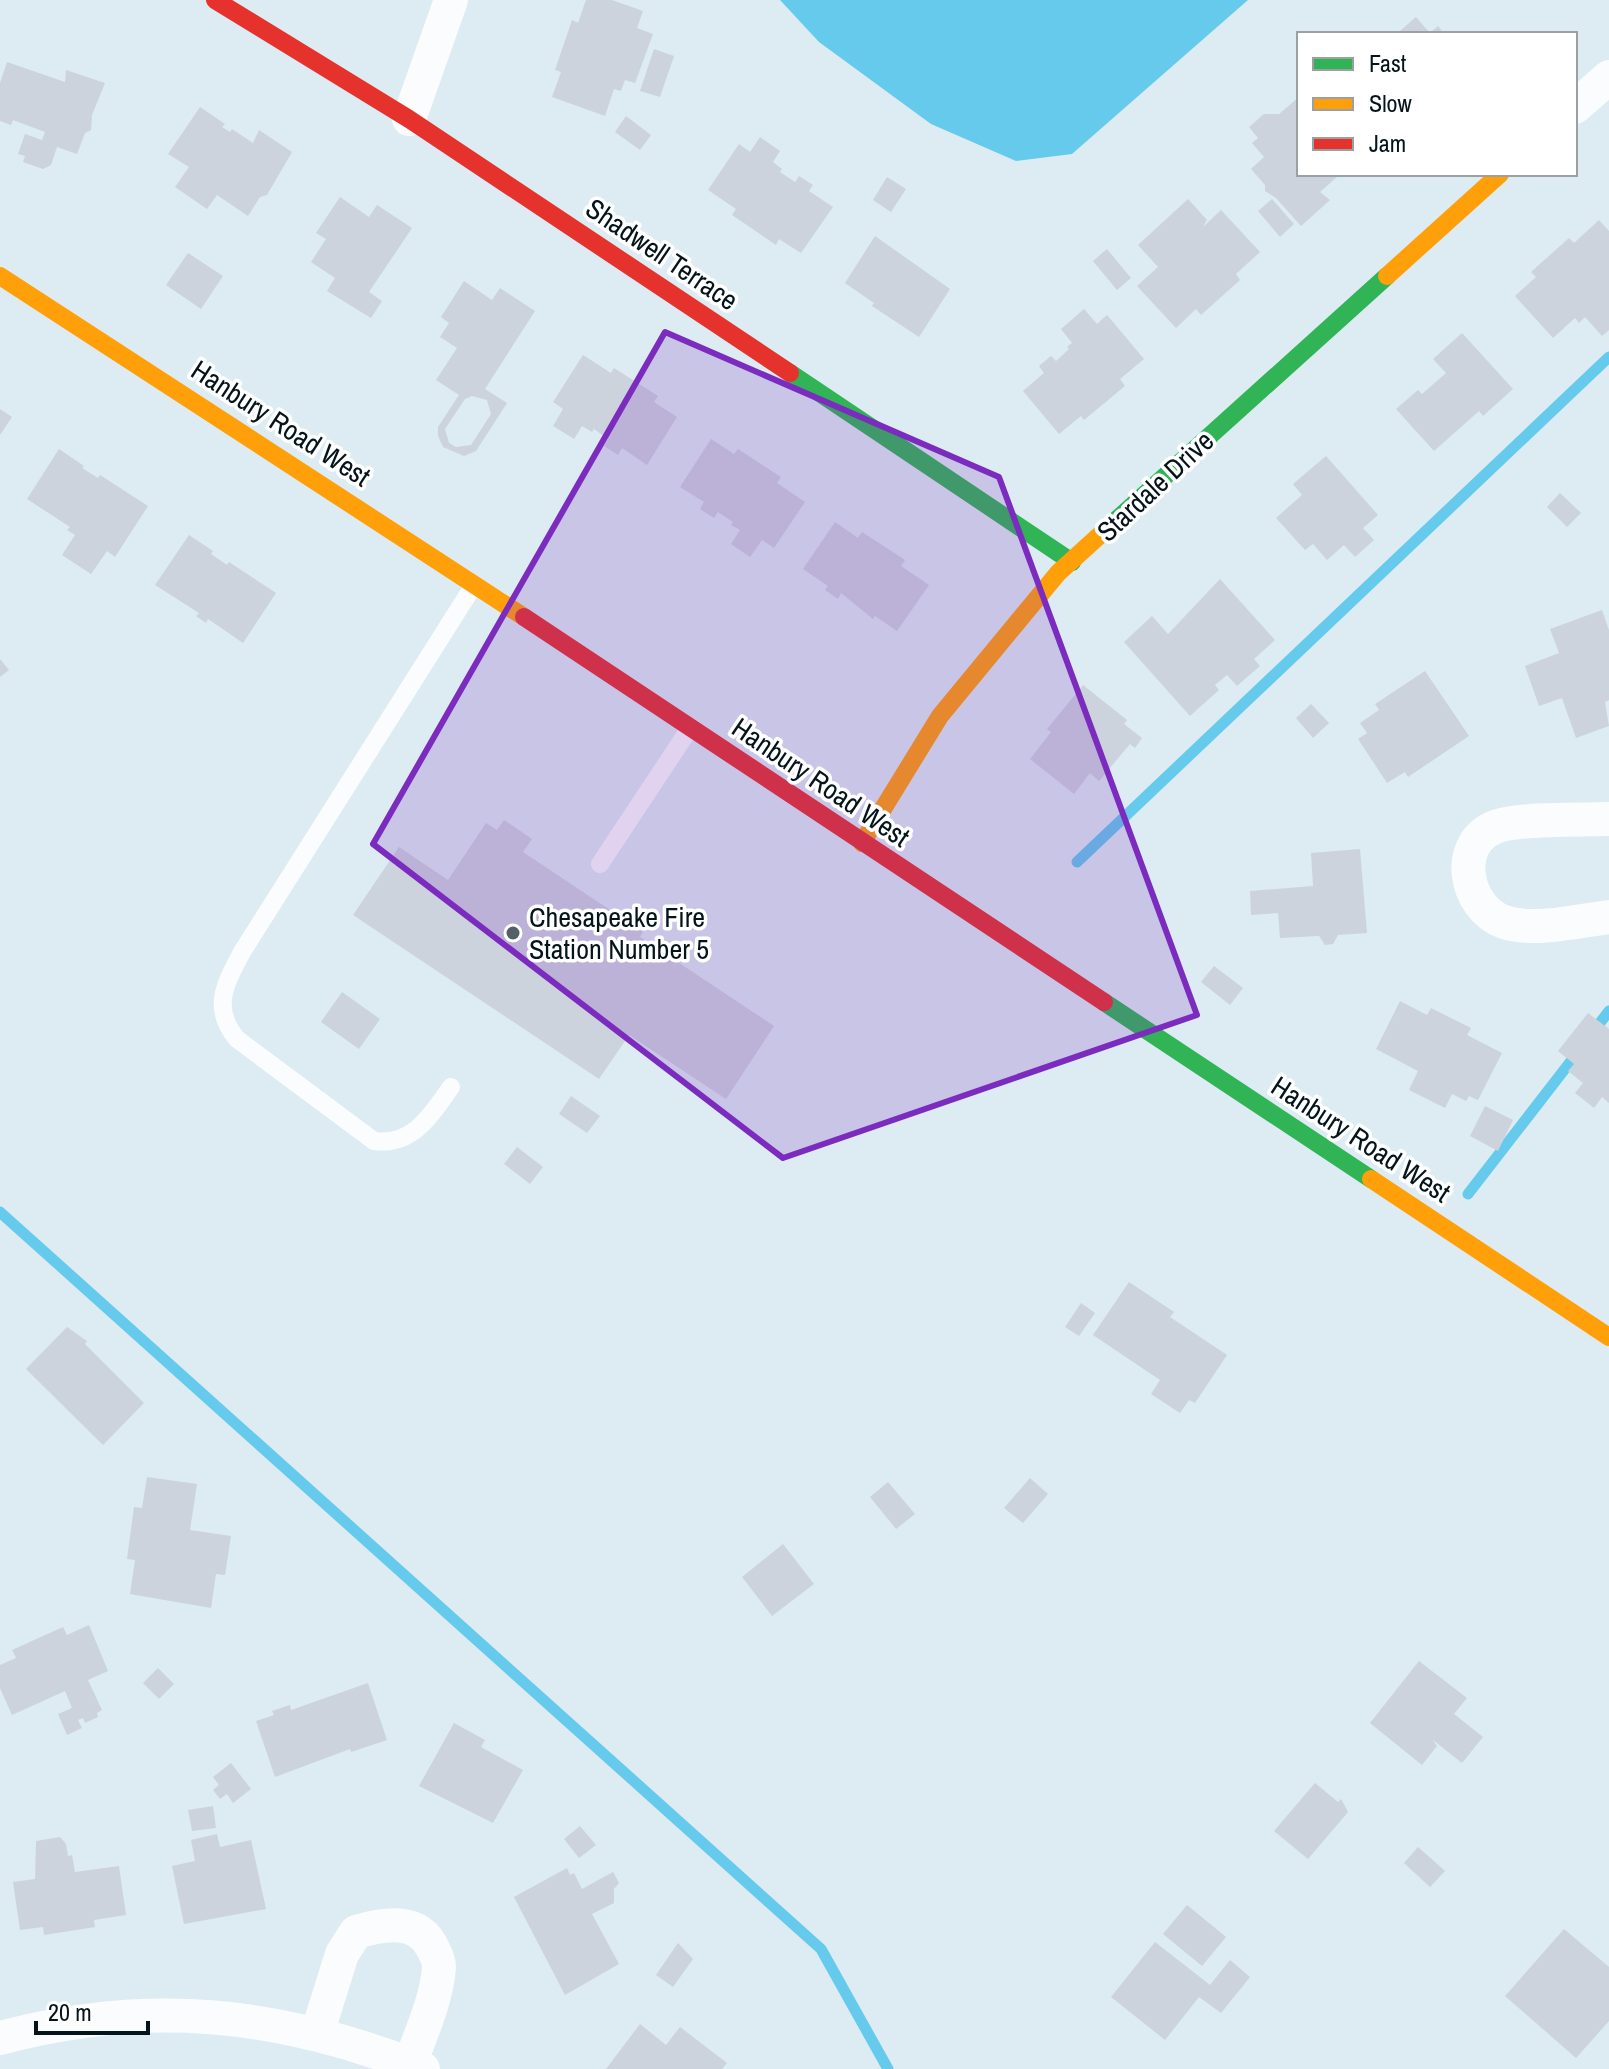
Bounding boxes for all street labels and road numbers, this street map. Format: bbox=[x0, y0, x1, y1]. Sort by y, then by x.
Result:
street label: Shadwell Terrace bbox=[579, 189, 745, 319]
street label: Hanbury Road West bbox=[184, 351, 378, 495]
street label: Stardale Drive bbox=[1088, 422, 1222, 550]
street label: Hanbury Road West bbox=[725, 709, 917, 855]
street label: Hanbury Road West bbox=[1264, 1067, 1458, 1211]

